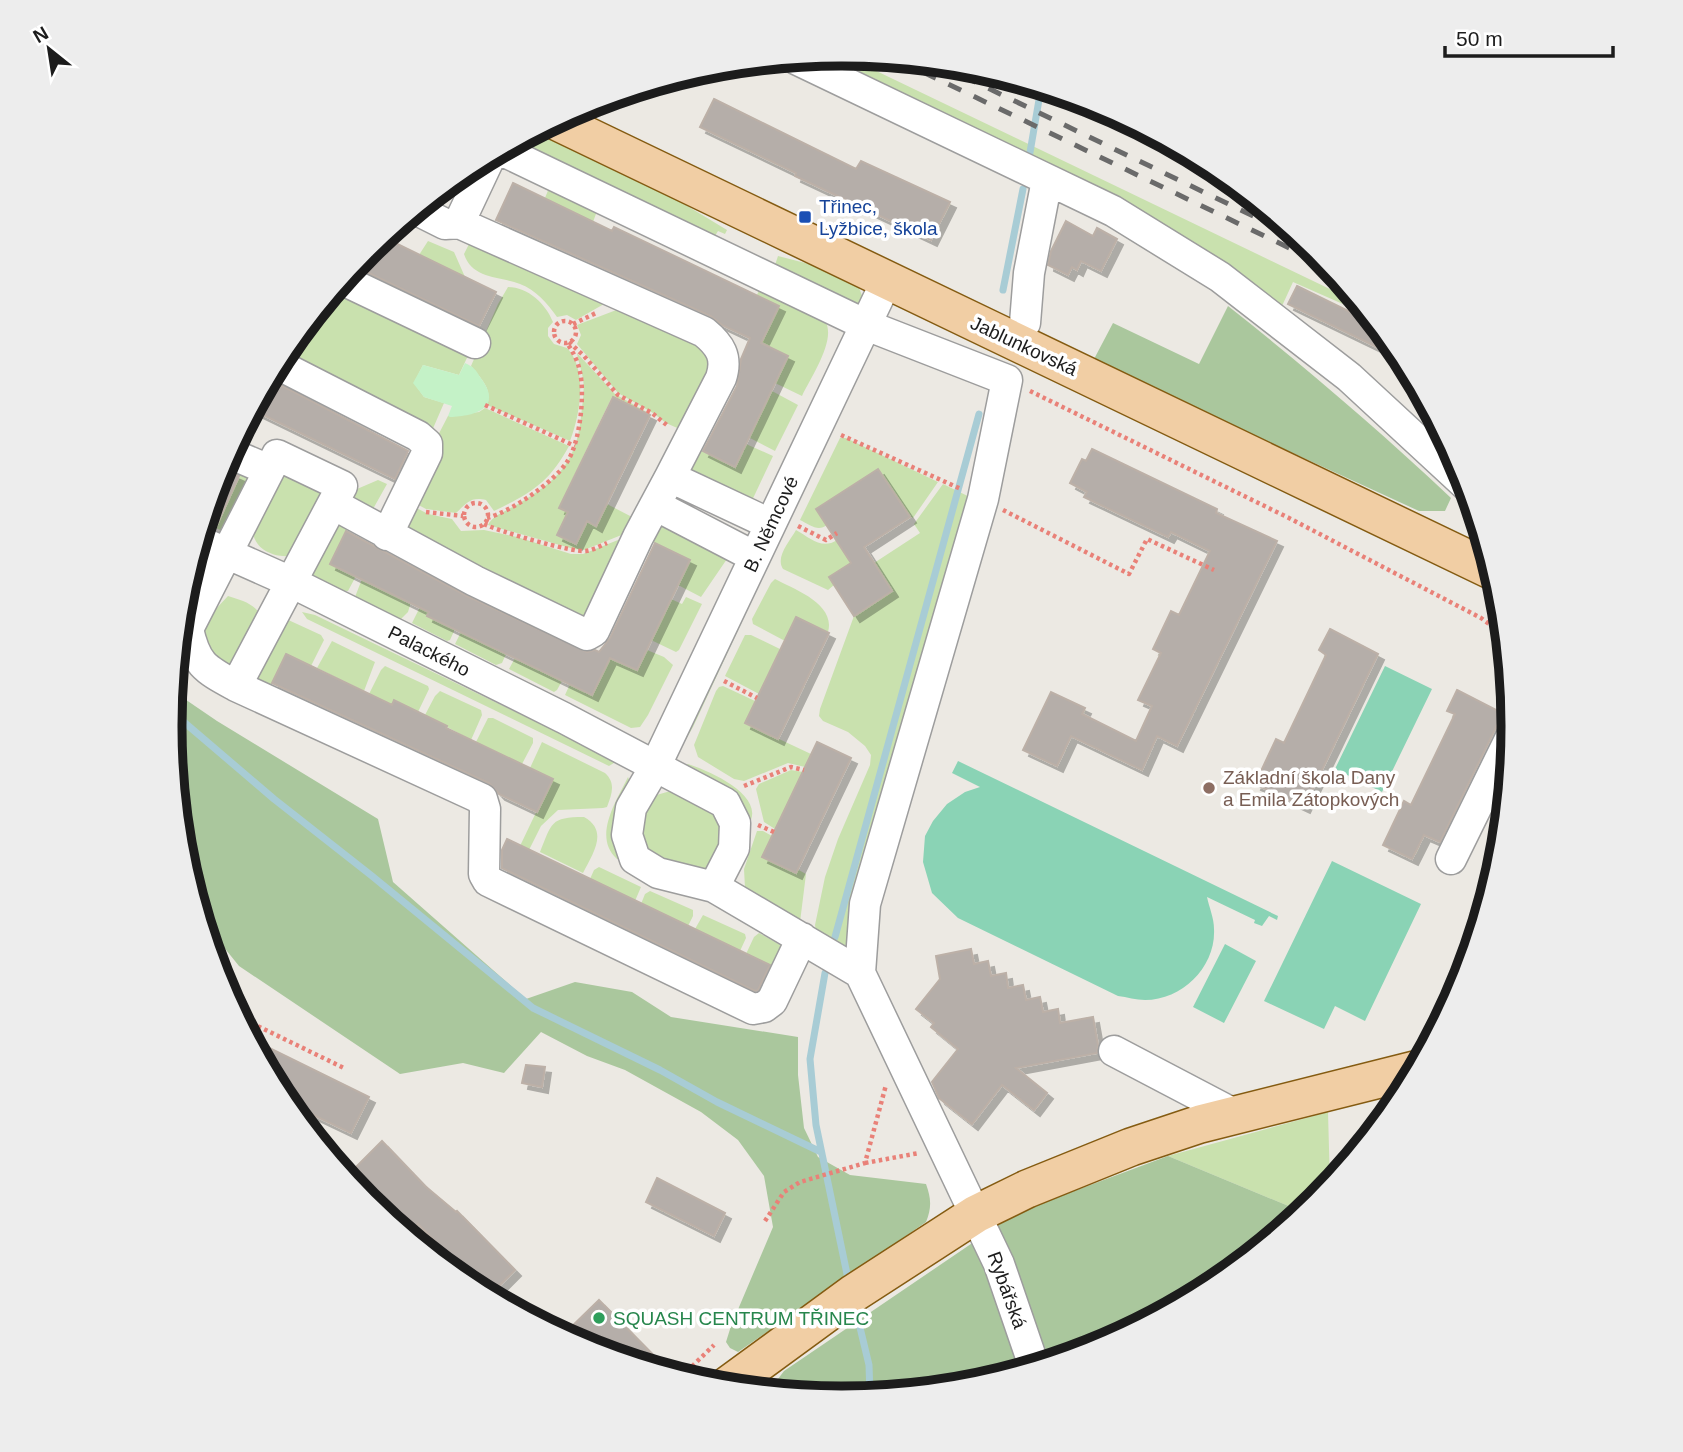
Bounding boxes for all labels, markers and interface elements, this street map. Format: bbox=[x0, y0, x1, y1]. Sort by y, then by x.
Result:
north arrow bbox=[14, 14, 84, 84]
scale bar bbox=[1445, 14, 1613, 58]
text: N bbox=[30, 22, 52, 47]
text: 50 m bbox=[1456, 27, 1503, 50]
place label: Třinec, Lyžbice, škola bbox=[819, 196, 938, 239]
marker: Třinec, Lyžbice, škola bbox=[797, 209, 813, 225]
street label: Jablunkovská bbox=[967, 312, 1081, 380]
street label: B. Němcové bbox=[740, 473, 802, 575]
street label: Palackého bbox=[385, 622, 473, 680]
place label: Základní škola Dany a Emila Zátopkových bbox=[1223, 767, 1399, 810]
marker: Základní škola Dany a Emila Zátopkových bbox=[1201, 780, 1217, 796]
street label: Rybářská bbox=[983, 1249, 1031, 1332]
place label: SQUASH CENTRUM TŘINEC bbox=[613, 1308, 869, 1329]
marker: SQUASH CENTRUM TŘINEC bbox=[591, 1310, 607, 1326]

